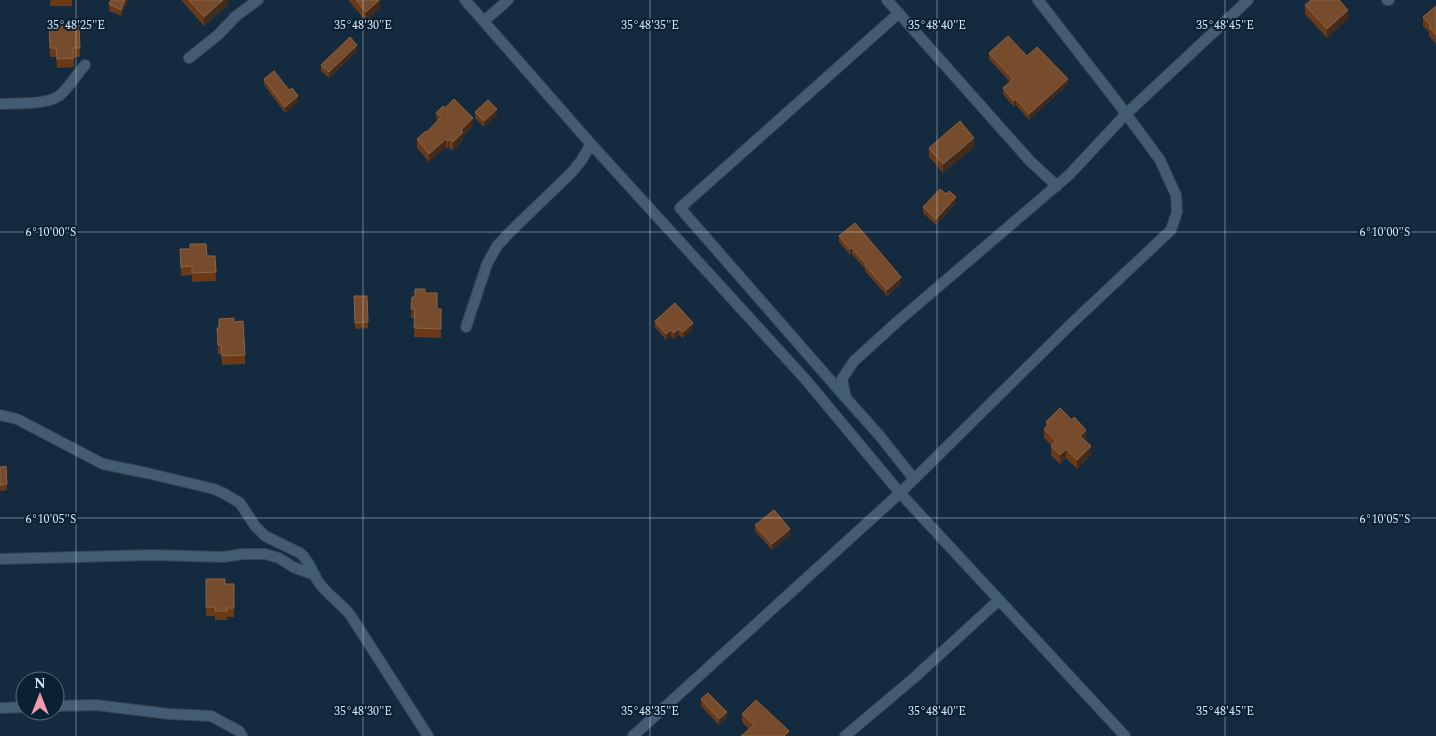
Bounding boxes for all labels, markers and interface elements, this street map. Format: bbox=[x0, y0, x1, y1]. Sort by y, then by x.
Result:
text: 35°48'25"E bbox=[47, 16, 105, 35]
text: 35°48'30"E bbox=[334, 16, 392, 35]
text: 35°48'35"E bbox=[621, 16, 679, 35]
text: 35°48'40"E bbox=[908, 16, 966, 35]
text: 35°48'45"E bbox=[1196, 16, 1254, 35]
text: 6°10'00"S bbox=[26, 223, 76, 242]
text: 6°10'00"S bbox=[1360, 223, 1410, 242]
text: 6°10'05"S bbox=[26, 510, 76, 529]
text: 6°10'05"S bbox=[1360, 510, 1410, 529]
north arrow bbox=[15, 671, 65, 721]
text: N bbox=[34, 673, 46, 694]
text: 35°48'30"E bbox=[334, 702, 392, 721]
text: 35°48'35"E bbox=[621, 702, 679, 721]
text: 35°48'40"E bbox=[908, 702, 966, 721]
text: 35°48'45"E bbox=[1196, 702, 1254, 721]

